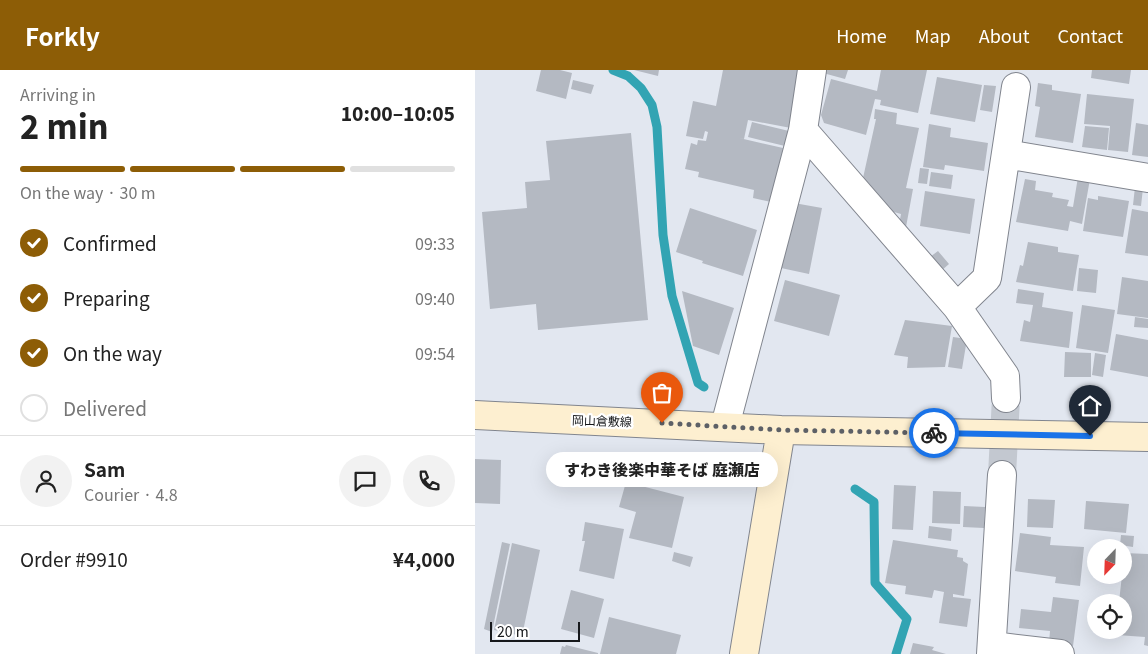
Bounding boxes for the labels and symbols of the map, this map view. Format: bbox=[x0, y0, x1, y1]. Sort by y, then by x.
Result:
pin bbox=[641, 372, 683, 423]
pin bbox=[1069, 385, 1111, 436]
courier bbox=[909, 408, 959, 458]
street label: 岡山倉敷線 bbox=[572, 410, 632, 430]
callout: すわき後楽中華そば 庭瀬店 bbox=[546, 453, 778, 488]
north arrow bbox=[1087, 539, 1133, 584]
scale bar bbox=[490, 619, 580, 642]

